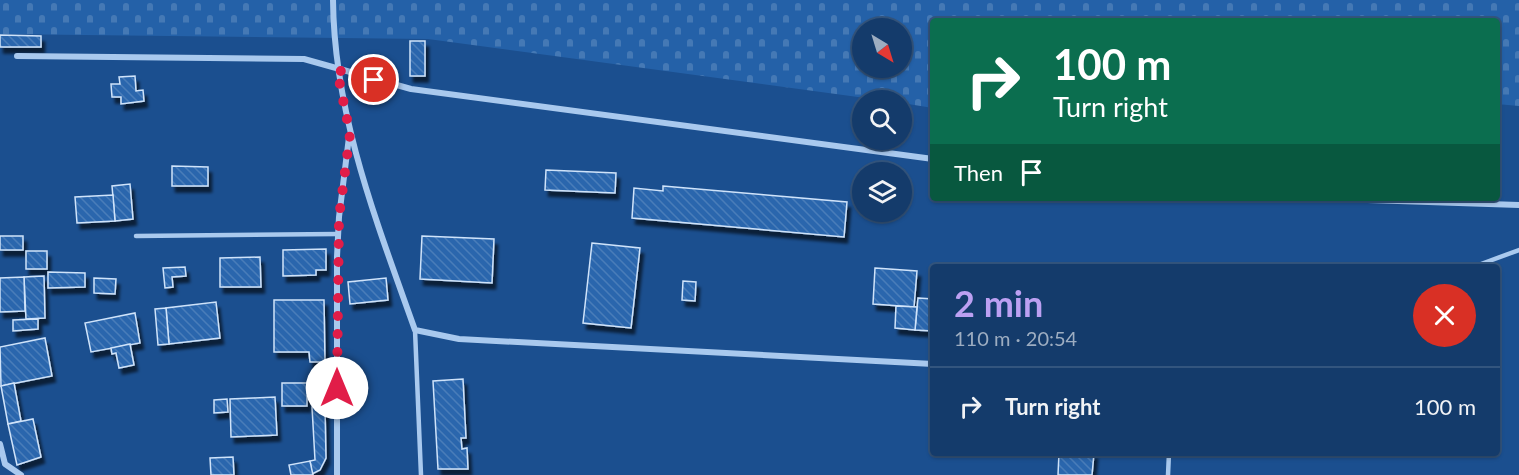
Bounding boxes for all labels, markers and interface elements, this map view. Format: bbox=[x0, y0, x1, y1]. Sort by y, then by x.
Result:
north arrow bbox=[852, 18, 912, 78]
map controls bbox=[852, 18, 912, 222]
text: 100 m bbox=[1053, 39, 1171, 89]
icon: right bbox=[954, 42, 1032, 120]
pin bbox=[348, 54, 399, 105]
icon: arrive bbox=[357, 63, 390, 96]
button: search bbox=[852, 90, 912, 150]
text: Turn right bbox=[1053, 90, 1168, 123]
icon: arrive bbox=[1015, 156, 1048, 189]
text: Then bbox=[954, 159, 1003, 186]
button: layers bbox=[852, 162, 912, 222]
text: 2 min bbox=[954, 281, 1043, 325]
button: close bbox=[1413, 284, 1476, 347]
text: 110 m · 20:54 bbox=[954, 326, 1077, 350]
position arrow bbox=[305, 356, 369, 420]
icon: right bbox=[954, 390, 987, 423]
text: Turn right bbox=[1005, 393, 1100, 420]
text: 100 m bbox=[1414, 393, 1476, 420]

